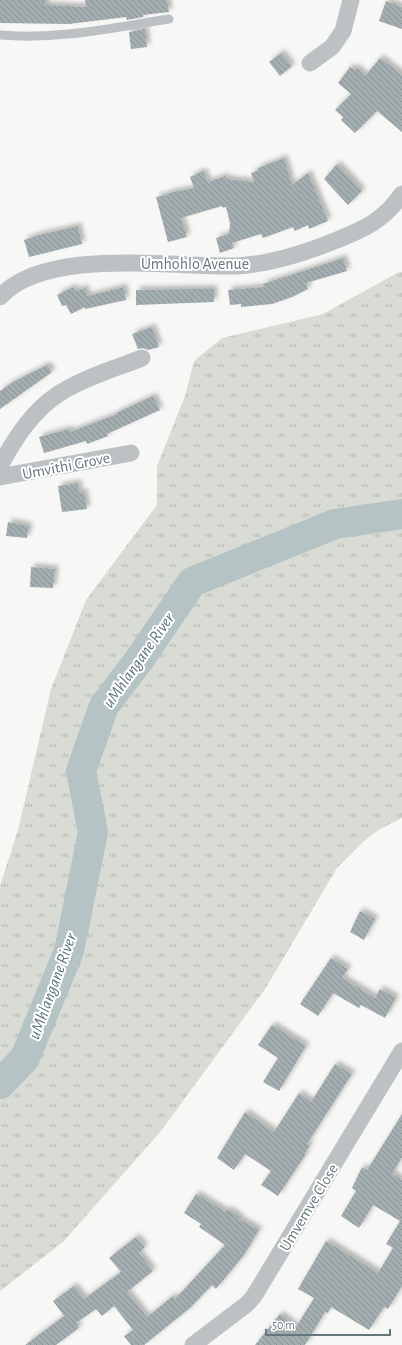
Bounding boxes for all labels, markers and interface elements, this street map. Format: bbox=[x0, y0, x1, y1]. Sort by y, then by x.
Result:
street label: Umhohlo Avenue bbox=[141, 256, 249, 272]
street label: Umvithi Grove bbox=[21, 450, 111, 482]
water label: uMhlangane River bbox=[99, 609, 178, 711]
water label: uMhlangane River bbox=[25, 930, 80, 1041]
street label: Umvemve Close bbox=[277, 1161, 341, 1254]
scale bar bbox=[266, 1311, 390, 1337]
text: 50 m bbox=[272, 1319, 295, 1331]

